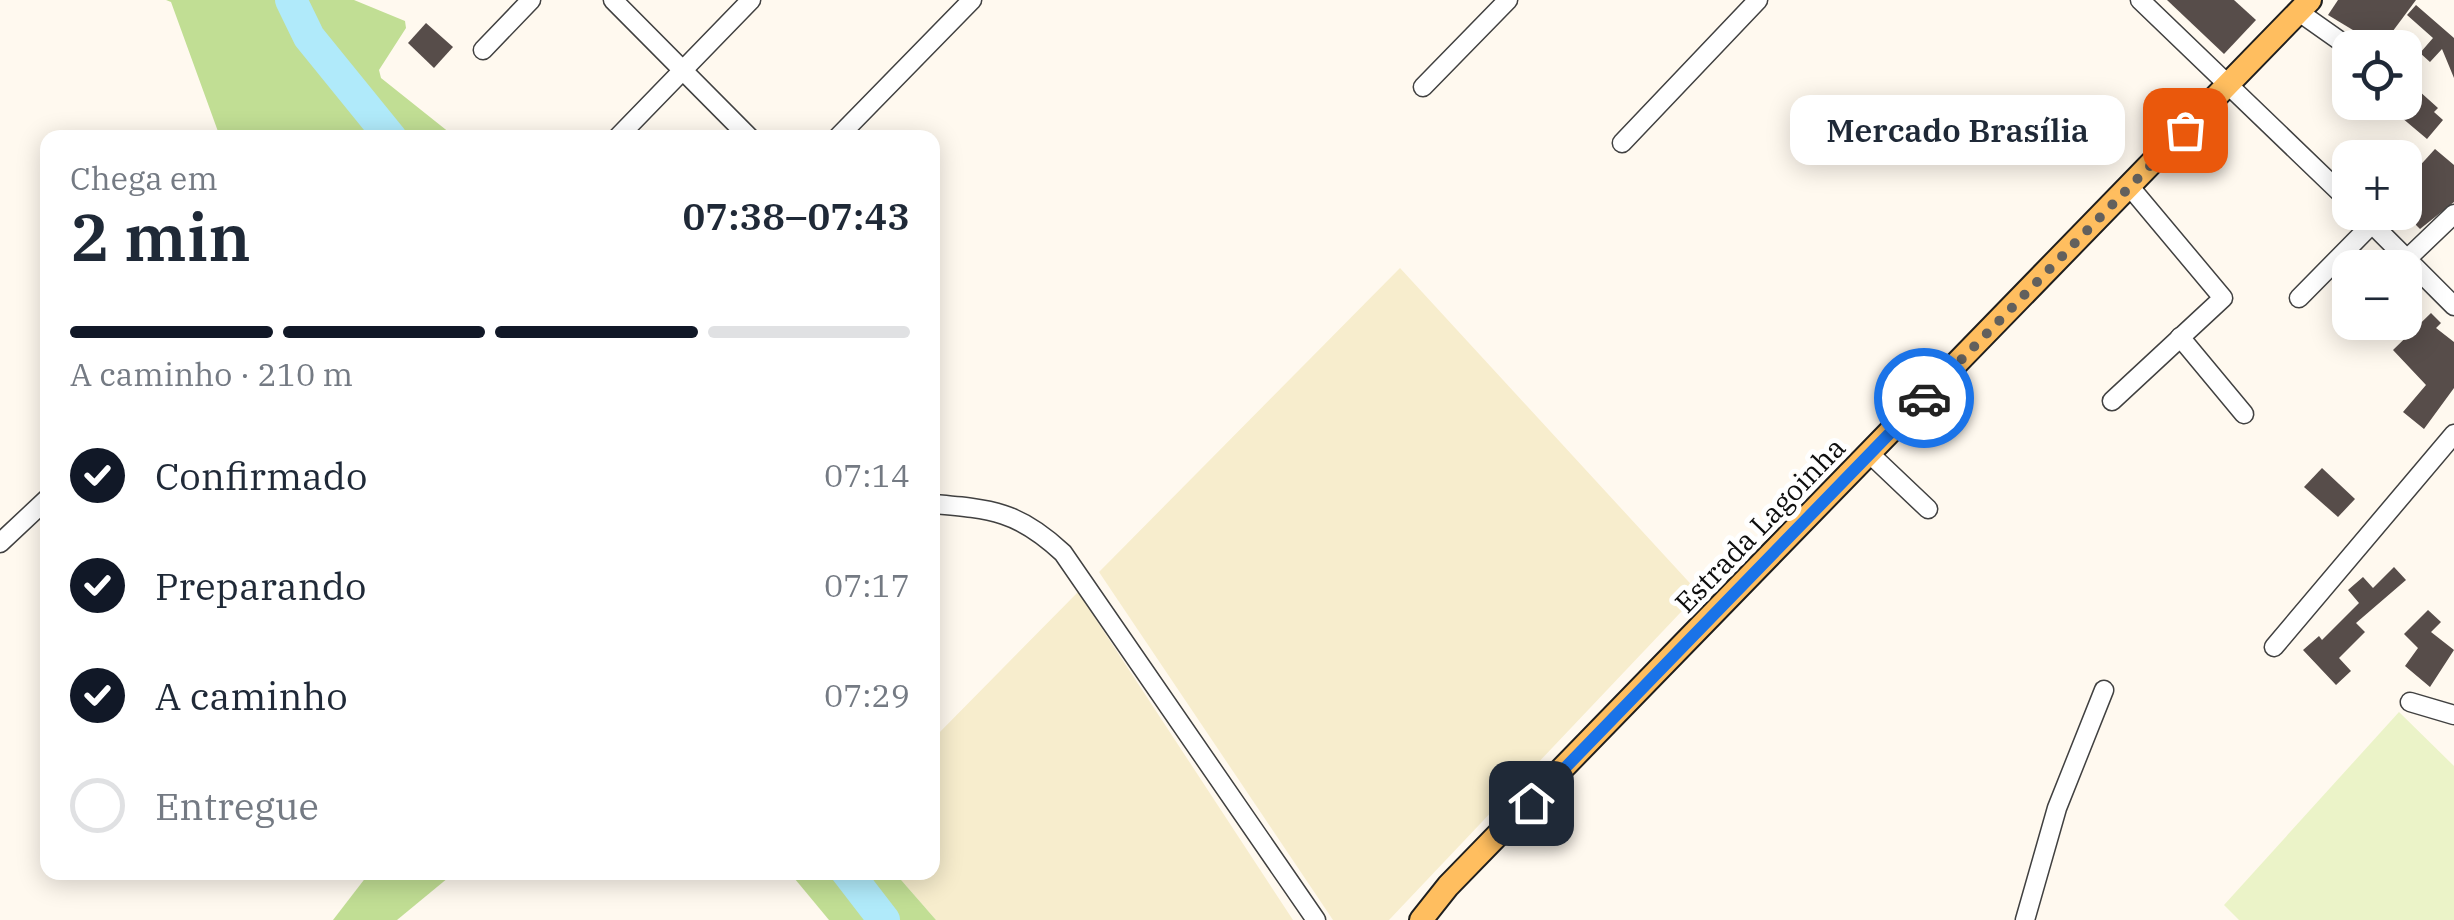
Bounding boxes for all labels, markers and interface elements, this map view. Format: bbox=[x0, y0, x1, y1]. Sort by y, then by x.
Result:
map controls bbox=[2332, 30, 2422, 340]
button: locate bbox=[2332, 30, 2422, 120]
pin bbox=[2143, 88, 2228, 173]
callout: Mercado Brasília bbox=[1790, 95, 2125, 165]
icon: bag bbox=[2158, 103, 2213, 158]
text: Mercado Brasília bbox=[1826, 109, 2089, 151]
button: + bbox=[2332, 140, 2422, 230]
text: Chega em bbox=[70, 157, 218, 199]
text: 07:38–07:43 bbox=[683, 191, 910, 240]
text: 2 min bbox=[70, 194, 251, 279]
button: − bbox=[2332, 250, 2422, 340]
courier bbox=[1874, 348, 1974, 448]
text: A caminho · 210 m bbox=[70, 353, 353, 395]
icon: car bbox=[1897, 371, 1952, 426]
street label: Estrada Lagoinha bbox=[1666, 429, 1853, 620]
icon: check bbox=[70, 448, 125, 503]
text: Confirmado bbox=[155, 451, 367, 500]
text: 07:14 bbox=[824, 454, 910, 496]
icon: check bbox=[70, 558, 125, 613]
text: Preparando bbox=[155, 561, 366, 610]
text: 07:17 bbox=[824, 564, 910, 606]
icon: check bbox=[70, 668, 125, 723]
text: A caminho bbox=[155, 671, 348, 720]
text: 07:29 bbox=[824, 674, 910, 716]
pin bbox=[1489, 761, 1574, 846]
icon: home bbox=[1504, 776, 1559, 831]
text: Entregue bbox=[155, 781, 319, 830]

